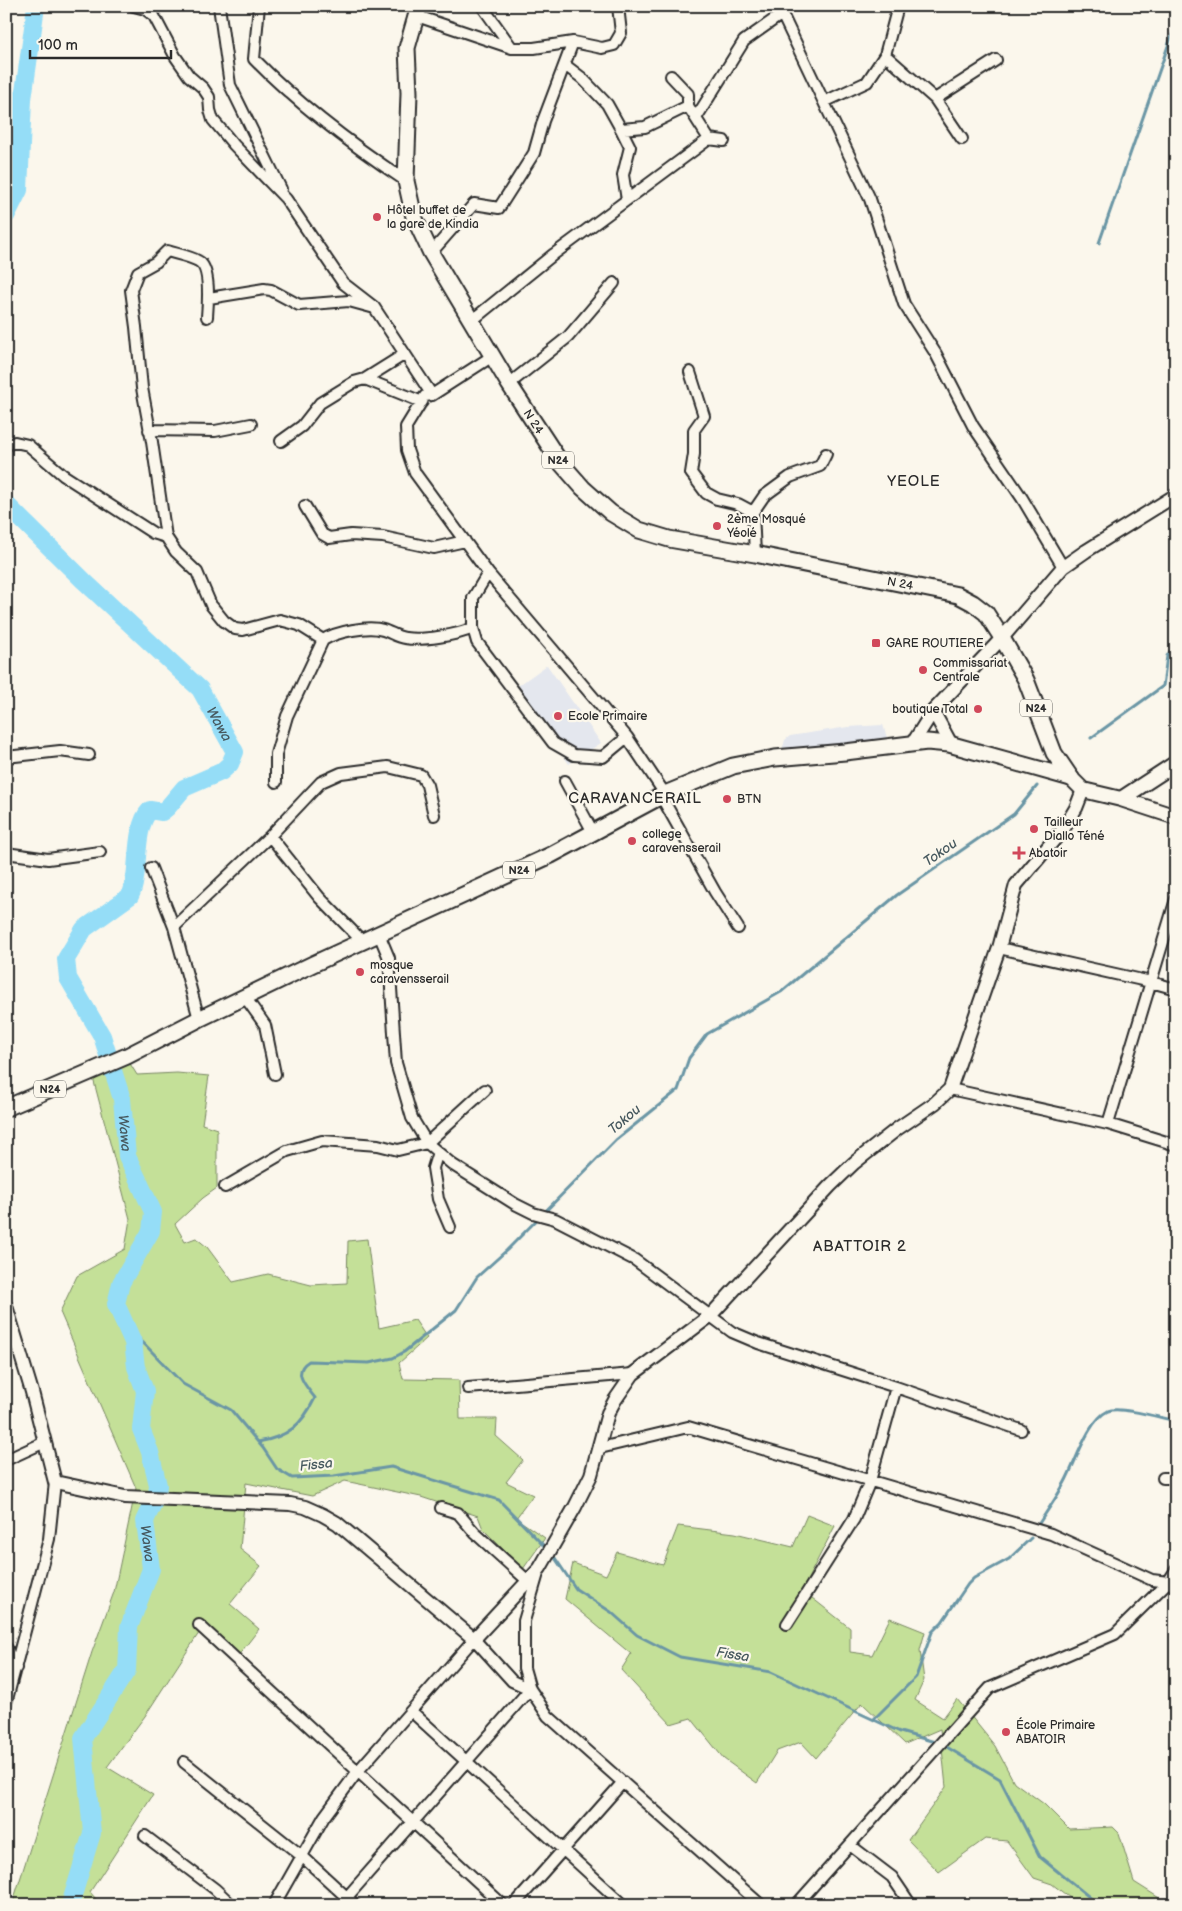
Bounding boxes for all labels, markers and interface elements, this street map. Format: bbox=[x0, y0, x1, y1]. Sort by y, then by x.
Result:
scale bar bbox=[30, 28, 171, 60]
text: 100 m bbox=[38, 36, 78, 55]
place label: Hôtel buffet de la gare de Kindia bbox=[387, 203, 479, 232]
marker: Hôtel buffet de la gare de Kindia bbox=[371, 211, 383, 223]
street label: N 24 bbox=[520, 407, 547, 438]
road number: N24 bbox=[542, 452, 574, 468]
district label: YEOLE bbox=[886, 472, 941, 491]
place label: 2ème Mosqué Yéolé bbox=[726, 512, 806, 541]
marker: 2ème Mosqué Yéolé bbox=[711, 520, 723, 532]
street label: N 24 bbox=[886, 574, 915, 594]
place label: GARE ROUTIERE bbox=[886, 636, 984, 651]
marker: GARE ROUTIERE bbox=[870, 637, 882, 649]
place label: Commissariat Centrale bbox=[933, 656, 1008, 685]
marker: Commissariat Centrale bbox=[917, 664, 929, 676]
road number: N24 bbox=[1020, 700, 1052, 716]
place label: boutique Total bbox=[892, 702, 968, 717]
marker: boutique Total bbox=[972, 703, 984, 715]
water label: Wawa bbox=[202, 704, 235, 745]
place label: Ecole Primaire bbox=[568, 709, 647, 724]
marker: Ecole Primaire bbox=[552, 710, 564, 722]
district label: CARAVANCERAIL bbox=[568, 789, 702, 808]
place label: BTN bbox=[737, 792, 761, 807]
marker: BTN bbox=[721, 793, 733, 805]
place label: Tailleur Diallo Téné bbox=[1044, 815, 1104, 844]
marker: Tailleur Diallo Téné bbox=[1028, 823, 1040, 835]
place label: college caravensserail bbox=[642, 827, 721, 856]
marker: college caravensserail bbox=[626, 835, 638, 847]
water label: Tokou bbox=[920, 835, 961, 870]
place label: Abatoir bbox=[1029, 846, 1068, 861]
marker: Abatoir bbox=[1013, 847, 1025, 859]
road number: N24 bbox=[503, 862, 535, 878]
place label: mosque caravensserail bbox=[370, 958, 449, 987]
marker: mosque caravensserail bbox=[354, 966, 366, 978]
road number: N24 bbox=[34, 1080, 66, 1098]
water label: Tokou bbox=[605, 1101, 644, 1138]
water label: Wawa bbox=[114, 1114, 135, 1152]
district label: ABATTOIR 2 bbox=[813, 1237, 907, 1256]
water label: Fissa bbox=[299, 1454, 334, 1475]
water label: Wawa bbox=[137, 1524, 158, 1563]
water label: Fissa bbox=[715, 1643, 751, 1666]
place label: École Primaire ABATOIR bbox=[1016, 1717, 1095, 1747]
marker: École Primaire ABATOIR bbox=[1000, 1726, 1012, 1738]

